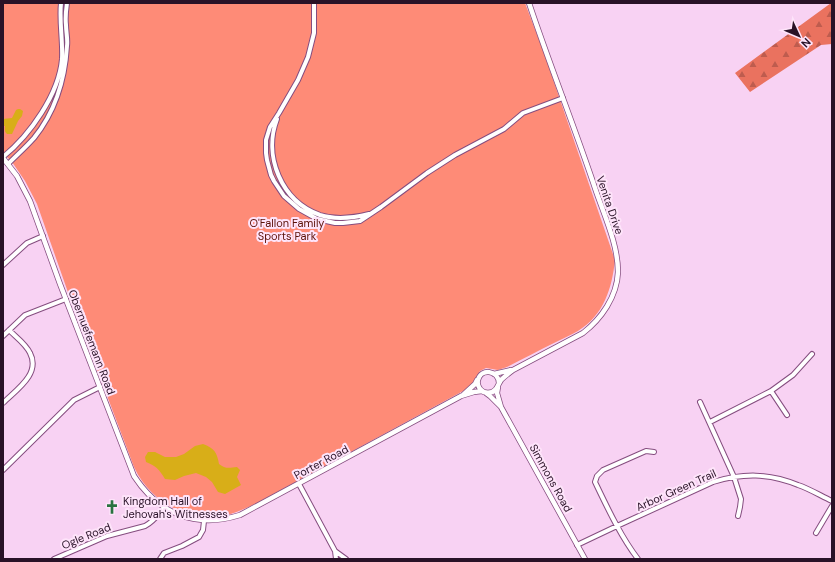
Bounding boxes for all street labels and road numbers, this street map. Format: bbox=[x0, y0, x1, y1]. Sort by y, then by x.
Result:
street label: Venita Drive bbox=[593, 174, 627, 236]
street label: Obernuefemann Road bbox=[66, 288, 119, 397]
street label: Porter Road bbox=[291, 442, 351, 482]
street label: Simmons Road bbox=[527, 442, 575, 515]
street label: Arbor Green Trail bbox=[634, 466, 718, 514]
street label: Ogle Road bbox=[59, 520, 113, 552]

